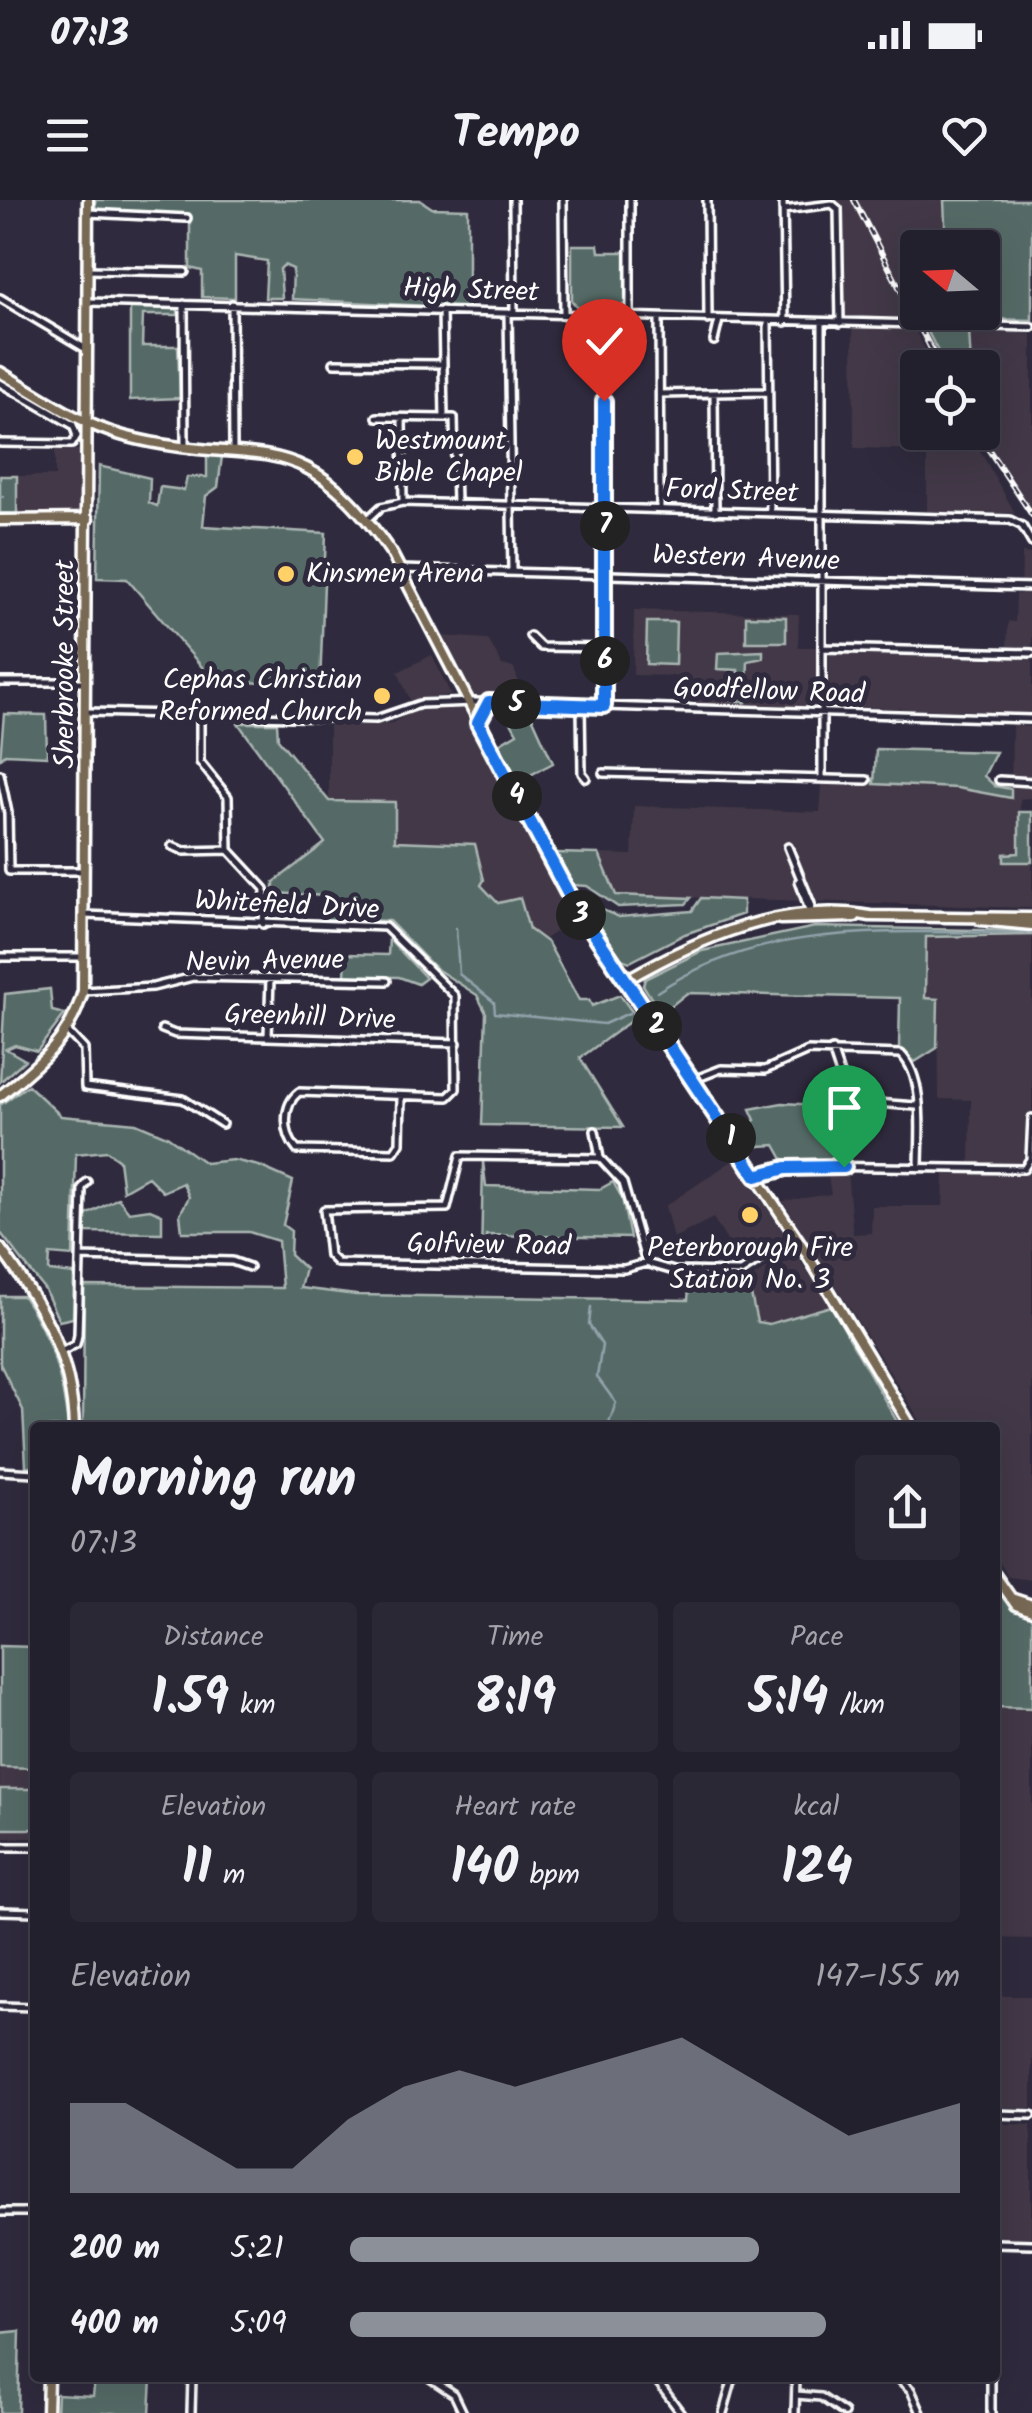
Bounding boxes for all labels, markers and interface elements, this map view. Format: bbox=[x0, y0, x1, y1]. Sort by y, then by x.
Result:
text: 07:13 bbox=[50, 5, 129, 65]
text: Tempo bbox=[452, 99, 580, 171]
icon: menu bbox=[40, 108, 95, 163]
icon: heart bbox=[937, 108, 992, 163]
north arrow bbox=[900, 230, 1000, 330]
map controls bbox=[900, 230, 1000, 450]
street label: High Street bbox=[402, 266, 541, 316]
pin bbox=[562, 299, 647, 402]
icon: check bbox=[577, 314, 632, 369]
button: locate bbox=[900, 350, 1000, 450]
place label: Westmount Bible Chapel bbox=[375, 419, 523, 496]
marker: Westmount Bible Chapel bbox=[344, 446, 366, 468]
street label: Ford Street bbox=[665, 467, 800, 517]
pin: 7 bbox=[580, 501, 630, 551]
text: 7 bbox=[598, 503, 612, 548]
street label: Western Avenue bbox=[651, 533, 841, 585]
place label: Kinsmen Arena bbox=[306, 552, 484, 597]
street label: Sherbrooke Street bbox=[43, 558, 88, 769]
marker: Kinsmen Arena bbox=[275, 563, 297, 585]
pin: 6 bbox=[580, 636, 630, 686]
text: 6 bbox=[597, 638, 613, 683]
place label: Cephas Christian Reformed Church bbox=[158, 658, 362, 735]
street label: Goodfellow Road bbox=[672, 666, 867, 718]
pin: 5 bbox=[491, 679, 541, 729]
text: 5 bbox=[509, 681, 523, 726]
marker: Cephas Christian Reformed Church bbox=[371, 685, 393, 707]
pin: 4 bbox=[492, 771, 542, 821]
text: 4 bbox=[509, 773, 525, 818]
street label: Whitefield Drive bbox=[194, 879, 381, 933]
pin: 3 bbox=[556, 890, 606, 940]
text: 3 bbox=[573, 892, 589, 937]
street label: Nevin Avenue bbox=[185, 938, 345, 986]
street label: Greenhill Drive bbox=[224, 993, 397, 1043]
pin: 2 bbox=[632, 1001, 682, 1051]
text: 2 bbox=[649, 1003, 665, 1048]
pin bbox=[802, 1065, 887, 1168]
icon: arrive bbox=[817, 1080, 872, 1135]
pin: 1 bbox=[706, 1113, 756, 1163]
text: 1 bbox=[727, 1115, 735, 1160]
marker: Peterborough Fire Station No. 3 bbox=[739, 1204, 761, 1226]
street label: Golfview Road bbox=[406, 1222, 573, 1270]
place label: Peterborough Fire Station No. 3 bbox=[647, 1226, 853, 1303]
text: Morning run bbox=[70, 1438, 357, 1525]
button: share bbox=[855, 1455, 960, 1560]
text: 07:13 bbox=[70, 1519, 137, 1570]
text: Distance bbox=[163, 1615, 264, 1660]
text: Time bbox=[487, 1615, 543, 1660]
text: Pace bbox=[790, 1615, 843, 1660]
text: 1.59 bbox=[151, 1660, 229, 1740]
text: 8:19 bbox=[474, 1660, 556, 1740]
text: 5:14 bbox=[748, 1660, 828, 1740]
text: km bbox=[229, 1683, 275, 1728]
text: /km bbox=[828, 1683, 885, 1728]
text: Elevation bbox=[160, 1785, 266, 1830]
text: Heart rate bbox=[454, 1785, 576, 1830]
text: kcal bbox=[794, 1785, 839, 1830]
text: 11 bbox=[181, 1830, 212, 1910]
text: 140 bbox=[450, 1830, 518, 1910]
text: 124 bbox=[781, 1830, 852, 1910]
text: m bbox=[212, 1853, 245, 1898]
text: bpm bbox=[518, 1853, 580, 1898]
text: Elevation bbox=[70, 1952, 191, 2003]
text: 147–155 m bbox=[815, 1952, 960, 2003]
text: 200 m bbox=[70, 2224, 160, 2275]
text: 5:21 bbox=[230, 2224, 284, 2275]
text: 400 m bbox=[70, 2299, 159, 2350]
text: 5:09 bbox=[230, 2299, 287, 2350]

